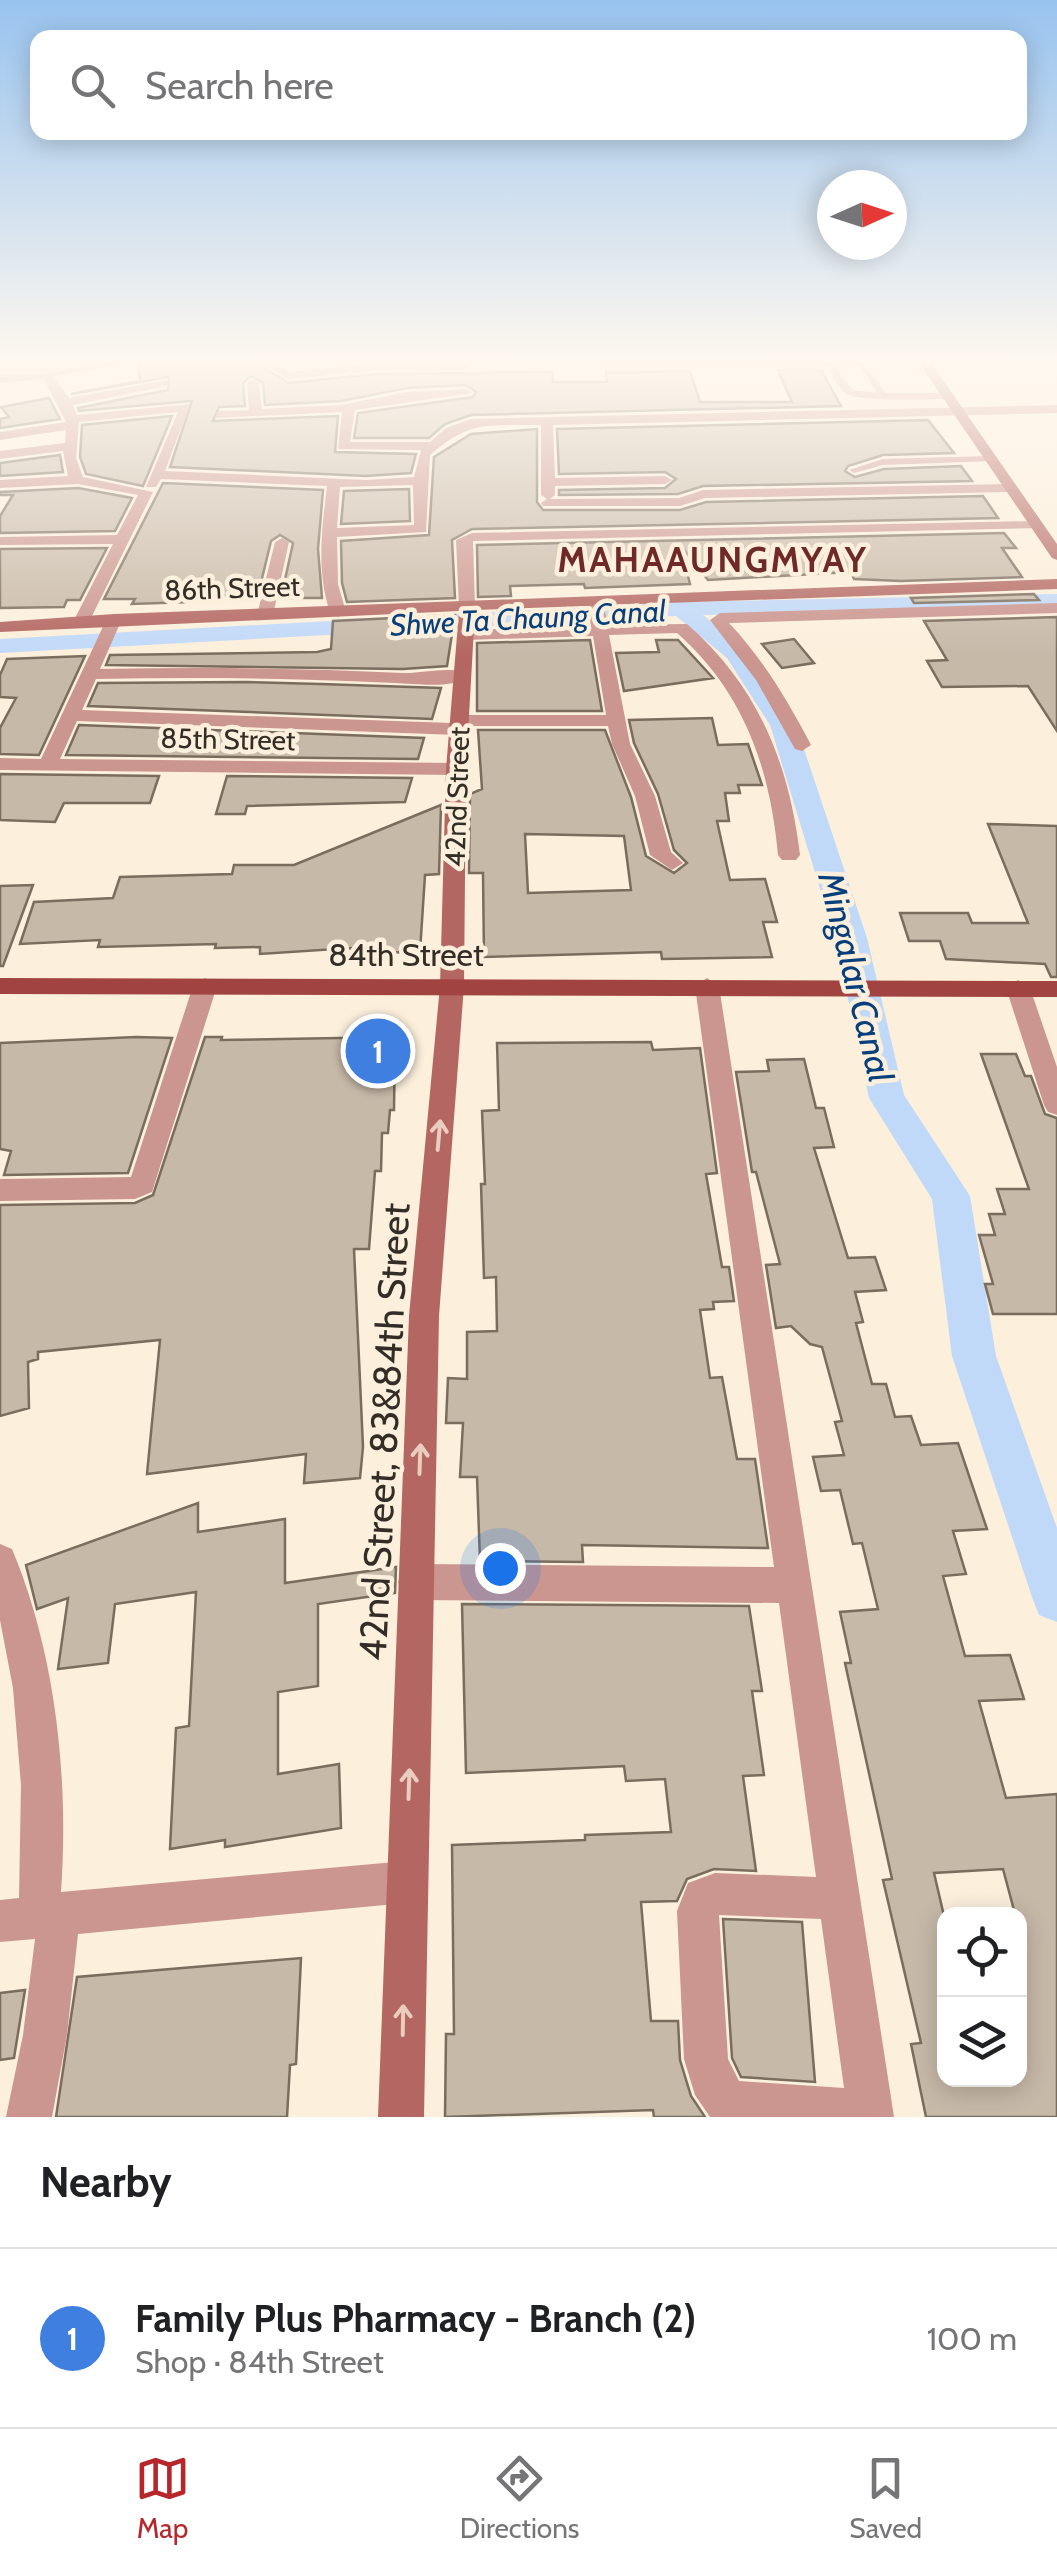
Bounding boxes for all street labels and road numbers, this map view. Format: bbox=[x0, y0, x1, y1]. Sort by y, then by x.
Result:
street label: 86th Street bbox=[164, 569, 300, 607]
street label: 85th Street bbox=[160, 721, 296, 757]
street label: 42nd Street bbox=[438, 726, 476, 868]
street label: 84th Street bbox=[328, 935, 484, 974]
street label: 42nd Street, 83&84th Street bbox=[349, 1202, 419, 1662]

